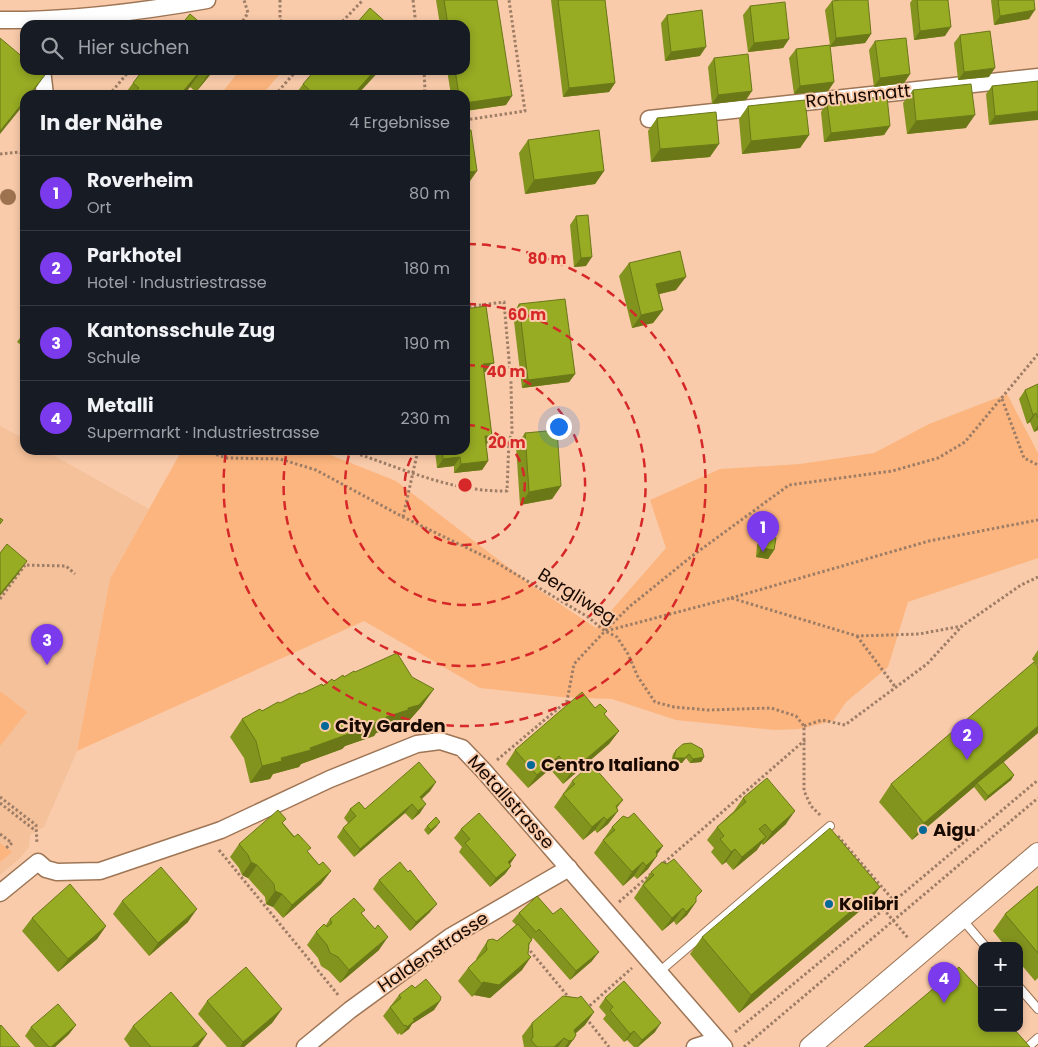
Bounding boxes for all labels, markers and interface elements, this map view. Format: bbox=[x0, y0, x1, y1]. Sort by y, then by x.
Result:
search box bbox=[20, 20, 470, 75]
icon: search bbox=[38, 34, 66, 62]
text: Hier suchen bbox=[78, 34, 189, 61]
street label: Rothusmatt bbox=[804, 78, 912, 113]
text: In der Nähe bbox=[40, 108, 163, 137]
text: 4 Ergebnisse bbox=[349, 111, 450, 134]
text: Roverheim bbox=[87, 167, 193, 194]
text: 1 bbox=[53, 182, 59, 205]
text: 80 m bbox=[409, 182, 450, 205]
text: Ort bbox=[87, 196, 111, 219]
text: Parkhotel bbox=[87, 242, 182, 269]
text: 80 m bbox=[528, 248, 566, 269]
text: 2 bbox=[51, 257, 61, 280]
text: 180 m bbox=[404, 257, 450, 280]
text: Hotel · Industriestrasse bbox=[87, 271, 267, 294]
text: 60 m bbox=[508, 304, 546, 325]
text: Kantonsschule Zug bbox=[87, 317, 275, 344]
text: 3 bbox=[51, 332, 61, 355]
text: 190 m bbox=[404, 332, 450, 355]
text: Schule bbox=[87, 346, 140, 369]
text: 40 m bbox=[486, 361, 526, 382]
text: Metalli bbox=[87, 392, 154, 419]
text: 4 bbox=[51, 407, 61, 430]
text: 230 m bbox=[401, 407, 450, 430]
your location bbox=[546, 414, 572, 440]
text: Supermarkt · Industriestrasse bbox=[87, 421, 319, 444]
text: 20 m bbox=[488, 432, 526, 453]
centre of rings bbox=[456, 476, 474, 494]
pin: 1 bbox=[747, 511, 779, 552]
street label: Bergliweg bbox=[533, 562, 621, 630]
pin: 3 bbox=[31, 624, 63, 665]
place label: City Garden bbox=[335, 713, 446, 738]
pin: 2 bbox=[951, 719, 983, 760]
marker: City Garden bbox=[319, 720, 331, 732]
street label: Metallstrasse bbox=[462, 749, 560, 854]
place label: Centro Italiano bbox=[541, 752, 680, 777]
marker: Centro Italiano bbox=[525, 759, 537, 771]
place label: Aigu bbox=[933, 817, 976, 842]
marker: Aigu bbox=[917, 824, 929, 836]
place label: Kolibri bbox=[839, 891, 899, 916]
marker: Kolibri bbox=[823, 898, 835, 910]
street label: Haldenstrasse bbox=[372, 905, 493, 998]
map controls bbox=[978, 942, 1023, 1032]
button: + bbox=[978, 942, 1023, 987]
pin: 4 bbox=[928, 962, 960, 1003]
button: − bbox=[978, 987, 1023, 1032]

